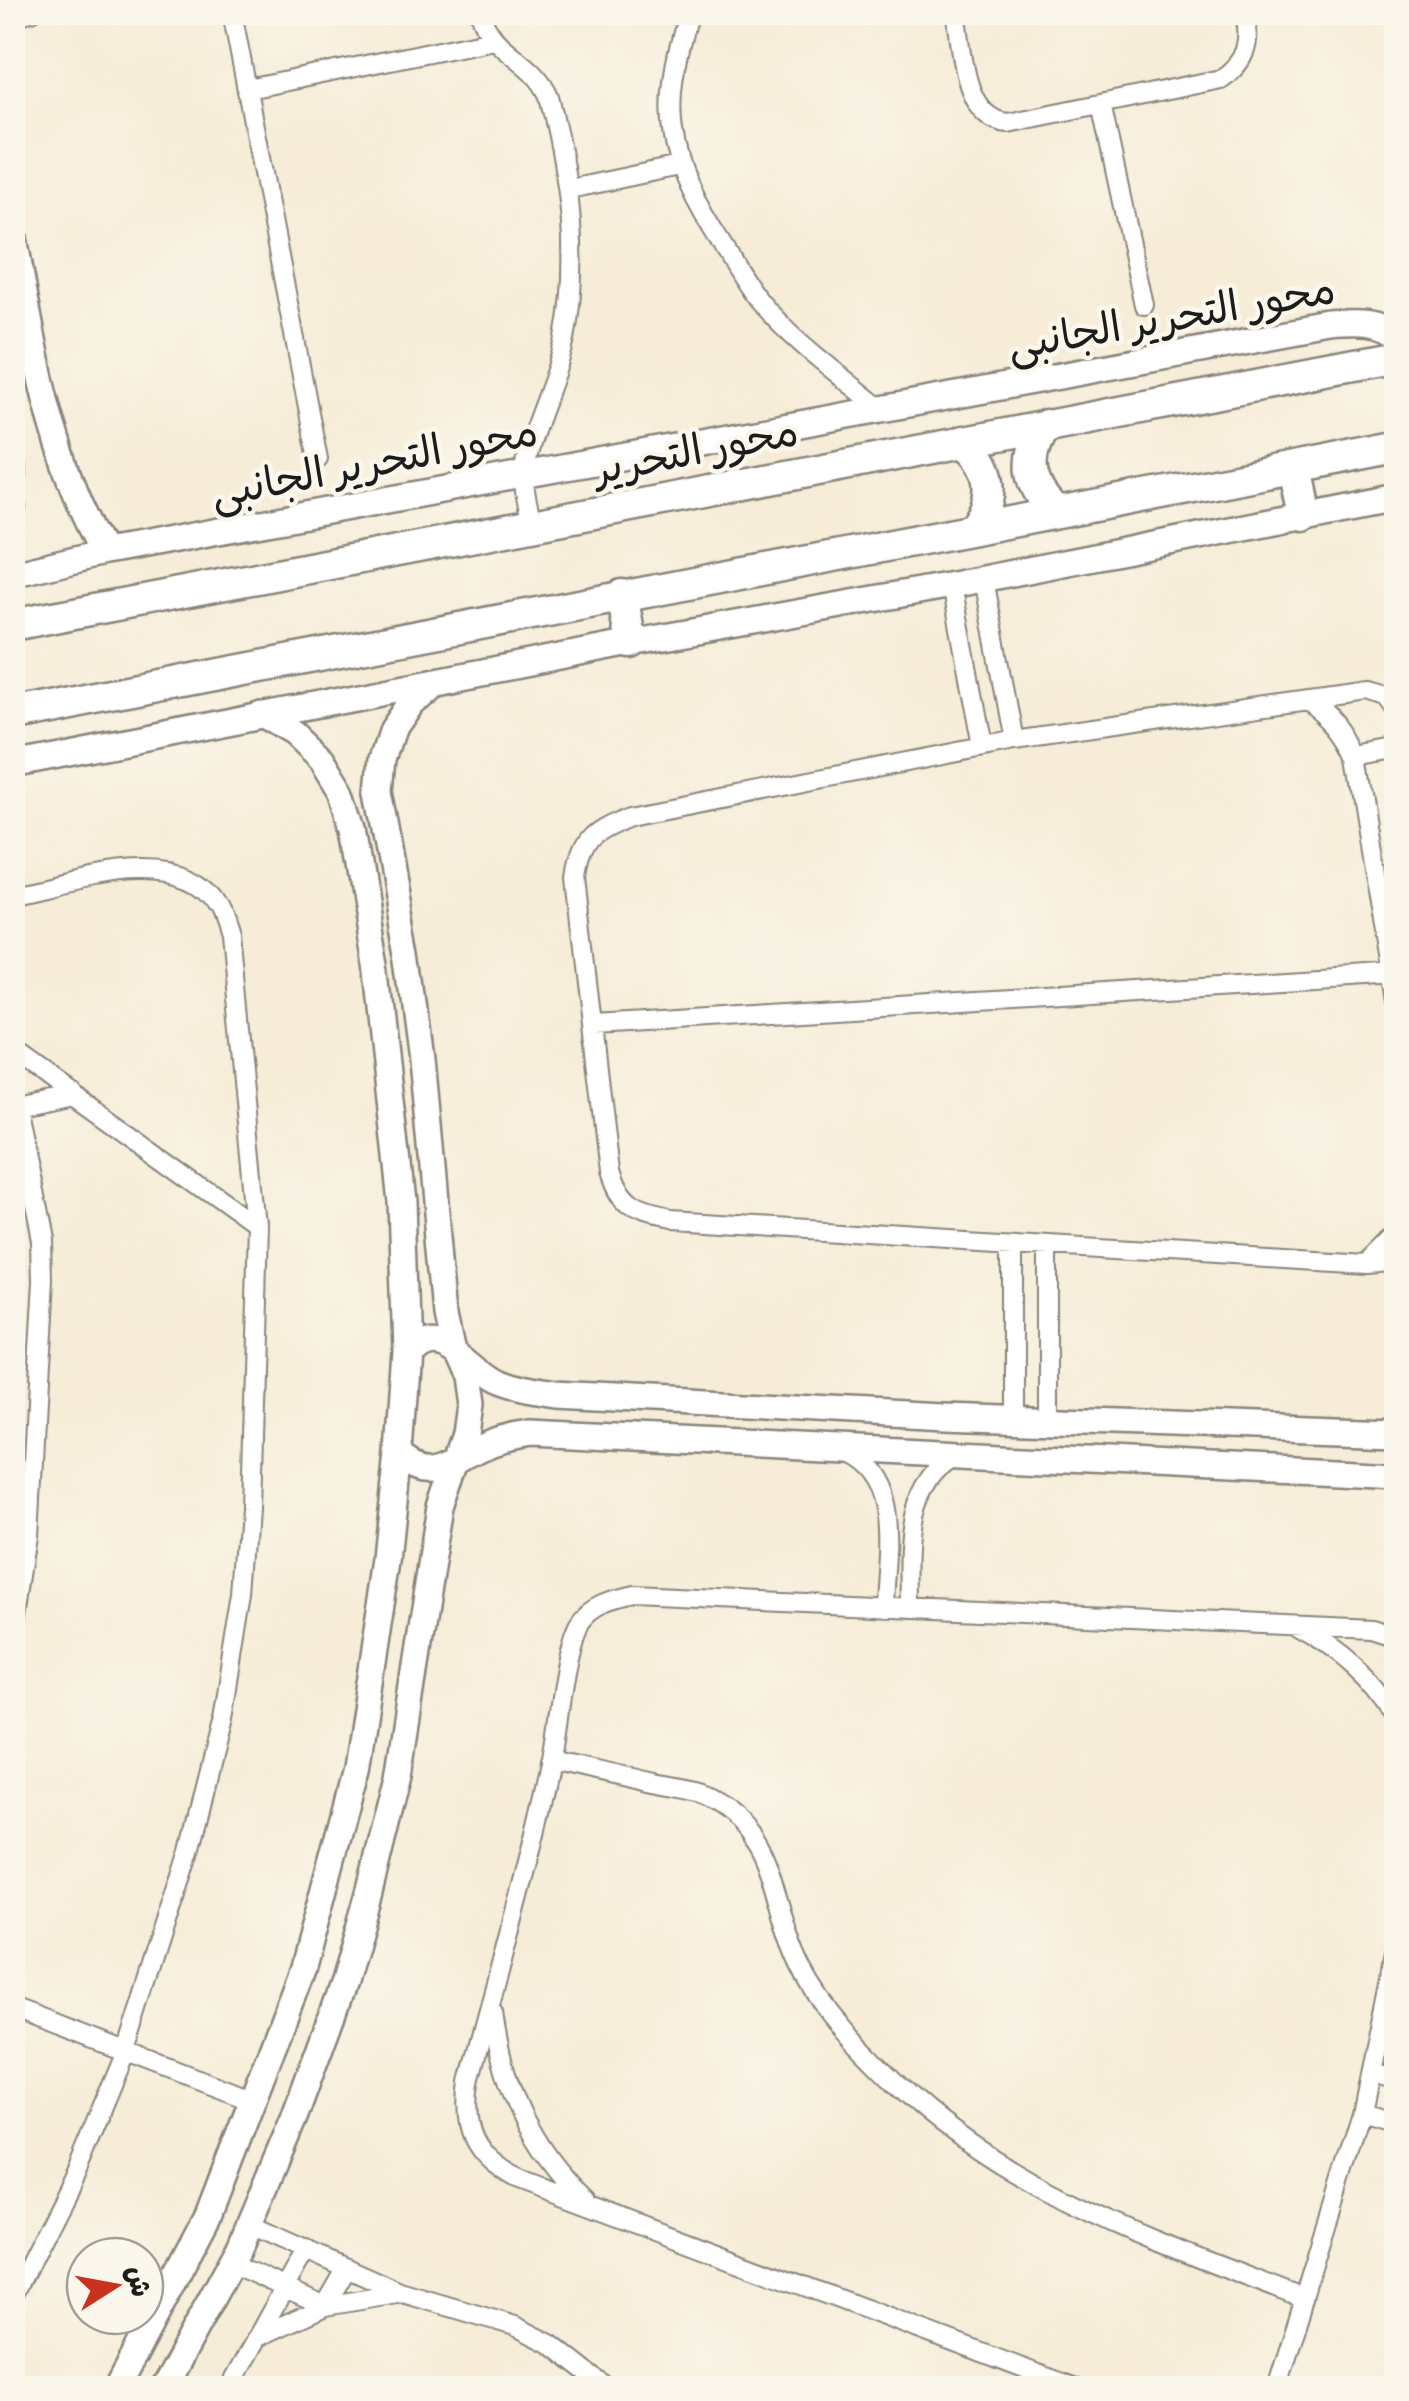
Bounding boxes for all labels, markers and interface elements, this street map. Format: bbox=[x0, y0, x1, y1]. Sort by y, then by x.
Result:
street label: محور التحرير الجانبى bbox=[1003, 262, 1341, 379]
street label: محور التحرير الجانبى bbox=[206, 404, 544, 527]
street label: محور التحرير bbox=[587, 404, 804, 504]
north arrow bbox=[65, 2236, 165, 2336]
text: ش bbox=[113, 2263, 159, 2301]

